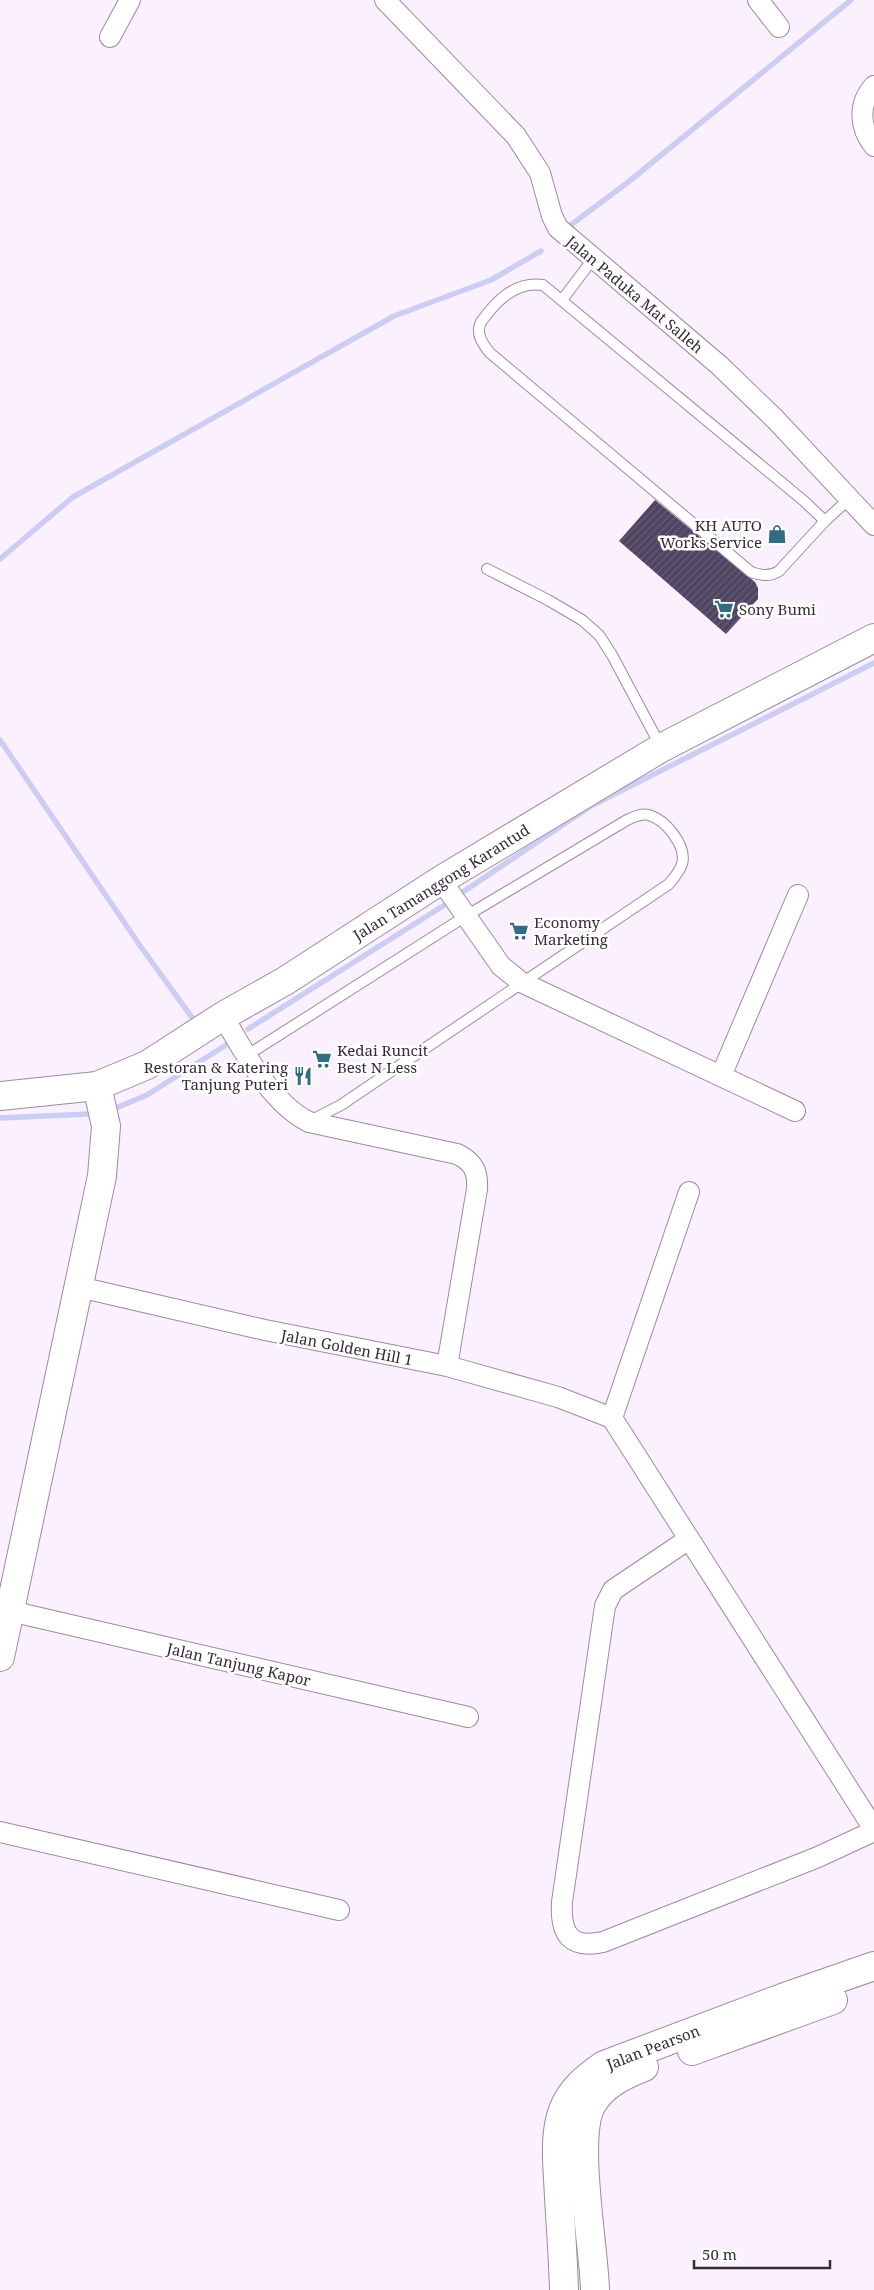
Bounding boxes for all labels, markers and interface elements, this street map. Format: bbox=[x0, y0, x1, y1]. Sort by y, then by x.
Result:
street label: Jalan Paduka Mat Salleh bbox=[562, 230, 708, 358]
place label: KH AUTO Works Service bbox=[660, 515, 762, 552]
shop icon: KH AUTO Works Service bbox=[766, 523, 788, 545]
supermarket icon: Sony Bumi bbox=[713, 598, 735, 620]
place label: Sony Bumi bbox=[739, 599, 816, 619]
street label: Jalan Tamanggong Karantud bbox=[348, 819, 533, 945]
place label: Economy Marketing bbox=[534, 912, 608, 949]
supermarket icon: Economy Marketing bbox=[508, 920, 530, 942]
place label: Kedai Runcit Best N Less bbox=[337, 1040, 428, 1077]
supermarket icon: Kedai Runcit Best N Less bbox=[311, 1048, 333, 1070]
place label: Restoran & Katering Tanjung Puteri bbox=[144, 1057, 288, 1094]
restaurant icon: Restoran & Katering Tanjung Puteri bbox=[292, 1065, 314, 1087]
street label: Jalan Golden Hill 1 bbox=[279, 1324, 414, 1370]
street label: Jalan Tanjung Kapor bbox=[164, 1638, 313, 1690]
street label: Jalan Pearson bbox=[603, 2020, 703, 2074]
scale bar bbox=[694, 2238, 830, 2270]
text: 50 m bbox=[702, 2244, 737, 2264]

